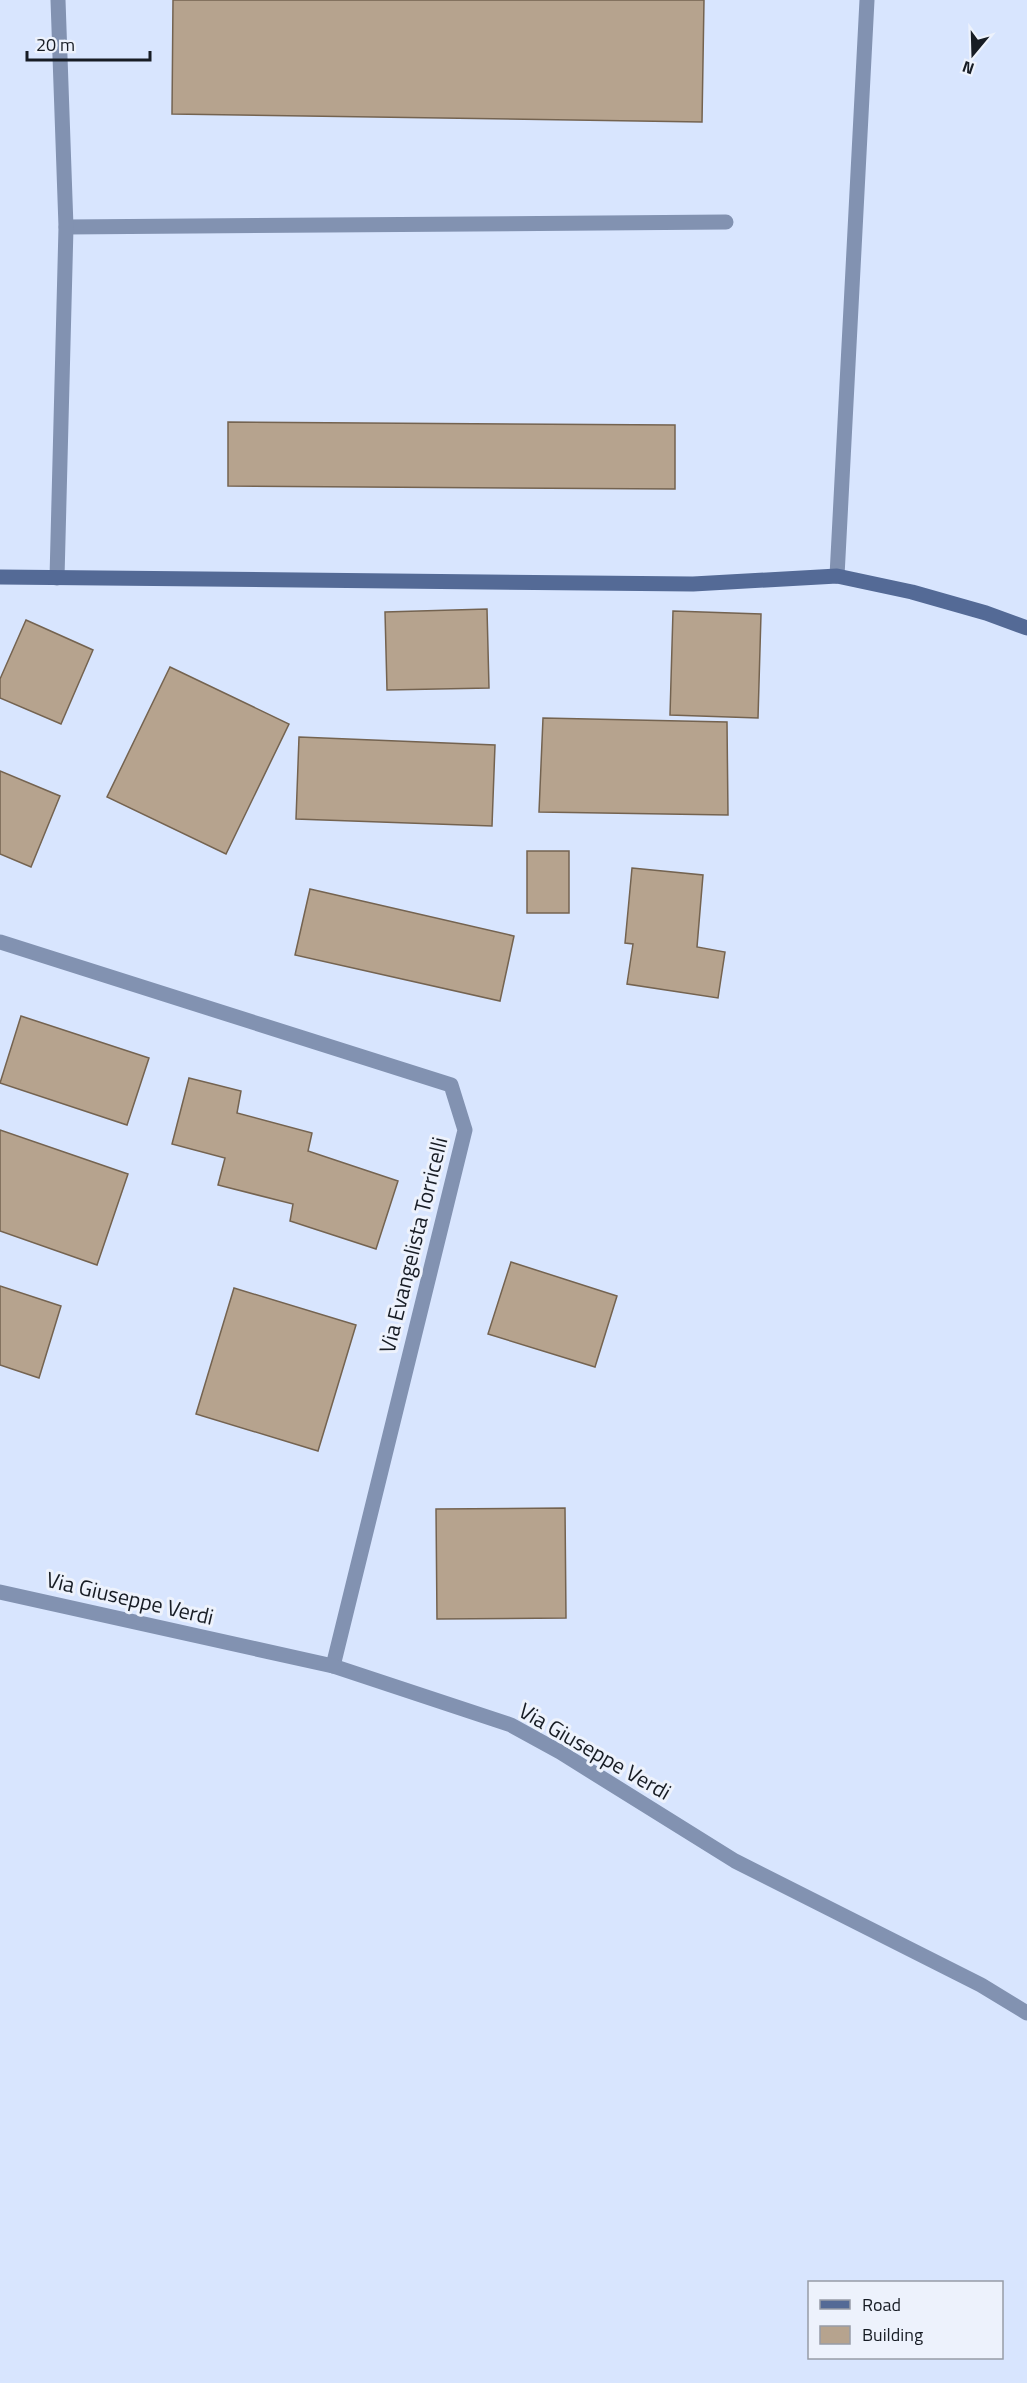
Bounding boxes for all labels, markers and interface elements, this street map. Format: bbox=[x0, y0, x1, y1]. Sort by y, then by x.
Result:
scale bar bbox=[27, 24, 150, 62]
north arrow bbox=[943, 24, 1003, 84]
text: 20 m bbox=[36, 31, 75, 58]
text: N bbox=[959, 55, 977, 81]
street label: Via Evangelista Torricelli bbox=[370, 1133, 456, 1357]
street label: Via Giuseppe Verdi bbox=[43, 1562, 217, 1634]
street label: Via Giuseppe Verdi bbox=[512, 1694, 678, 1808]
legend bbox=[808, 2281, 1003, 2359]
text: Road bbox=[862, 2291, 901, 2318]
text: Building bbox=[862, 2321, 923, 2348]

